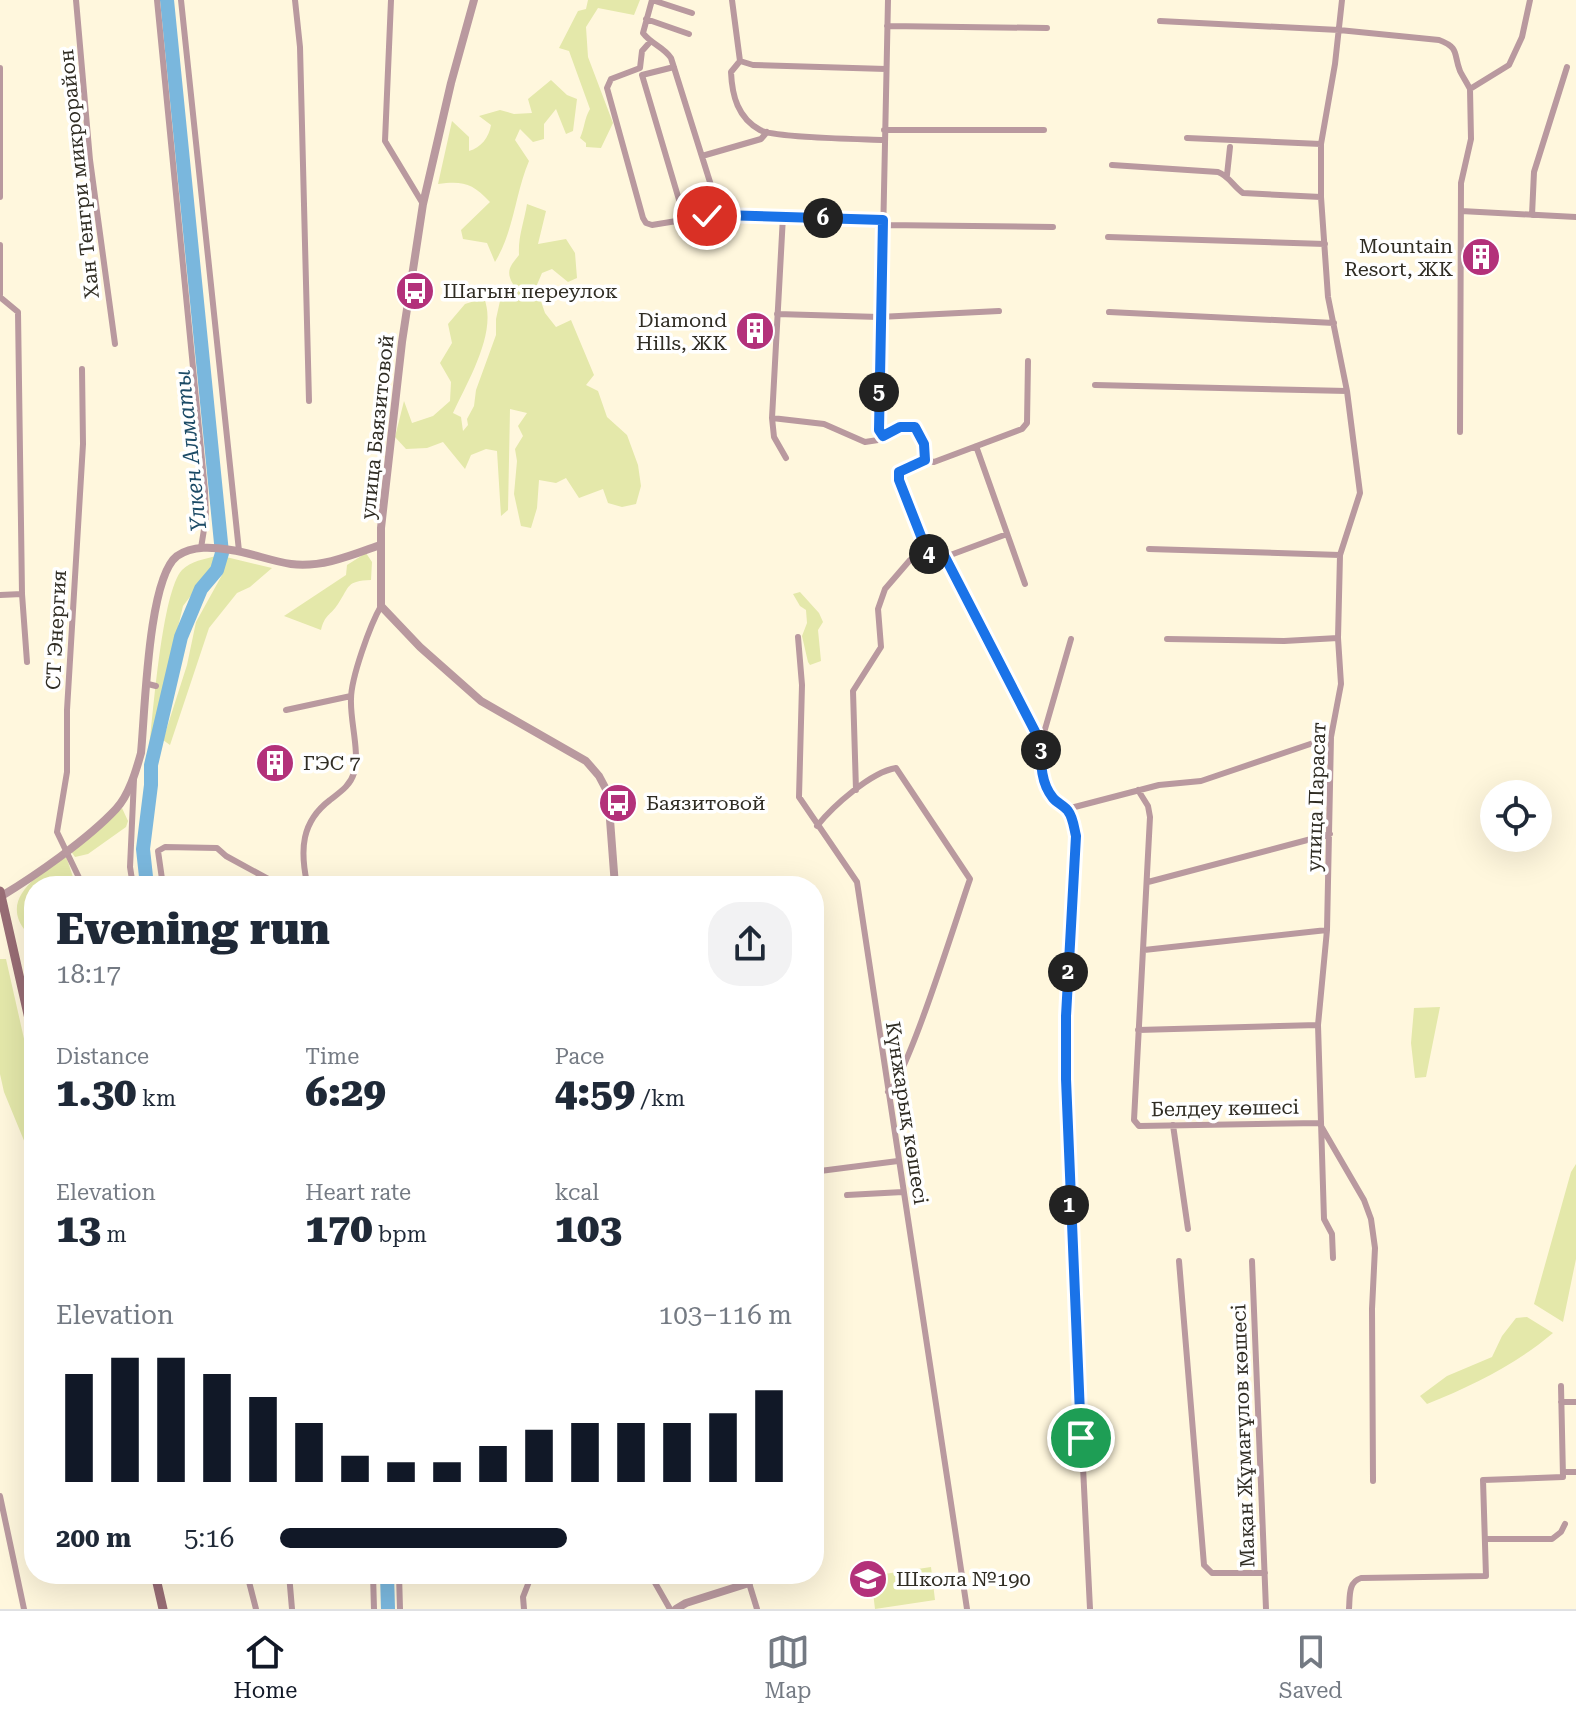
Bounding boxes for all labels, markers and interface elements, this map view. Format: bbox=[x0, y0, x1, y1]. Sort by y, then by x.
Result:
street label: Хан Тенгри микрорайон bbox=[54, 48, 104, 300]
pin bbox=[673, 182, 741, 250]
icon: check bbox=[685, 194, 729, 238]
pin: 6 bbox=[803, 198, 843, 238]
text: 6 bbox=[817, 205, 829, 230]
place label: Mountain Resort, ЖК bbox=[1344, 234, 1453, 281]
building icon: Mountain Resort, ЖК bbox=[1460, 236, 1502, 278]
bus stop icon: Шагын переулок bbox=[394, 270, 436, 312]
place label: Шагын переулок bbox=[443, 279, 618, 303]
place label: Diamond Hills, ЖК bbox=[636, 308, 727, 355]
building icon: Diamond Hills, ЖК bbox=[734, 310, 776, 352]
street label: улица Баязитовой bbox=[355, 333, 399, 521]
water label: Үлкен Алматы bbox=[170, 369, 211, 533]
pin: 5 bbox=[859, 372, 899, 412]
text: 5 bbox=[873, 379, 885, 404]
pin: 4 bbox=[909, 534, 949, 574]
text: 4 bbox=[923, 541, 935, 566]
street label: СТ Энергия bbox=[41, 569, 71, 691]
street label: улица Парасат bbox=[1301, 722, 1331, 872]
pin: 3 bbox=[1021, 730, 1061, 770]
text: 3 bbox=[1035, 737, 1047, 762]
building icon: ГЭС 7 bbox=[254, 742, 296, 784]
place label: ГЭС 7 bbox=[303, 751, 360, 775]
map controls bbox=[1480, 780, 1552, 852]
button: locate bbox=[1480, 780, 1552, 852]
bus stop icon: Баязитовой bbox=[597, 782, 639, 824]
place label: Баязитовой bbox=[646, 791, 766, 815]
button: share bbox=[708, 902, 792, 986]
text: Evening run bbox=[56, 903, 330, 955]
pin: 2 bbox=[1048, 952, 1088, 992]
text: 18:17 bbox=[56, 959, 121, 989]
text: 2 bbox=[1062, 959, 1074, 984]
street label: Күнжарық көшесі bbox=[881, 1020, 933, 1206]
text: Distance bbox=[56, 1044, 149, 1069]
text: Time bbox=[305, 1044, 359, 1069]
text: Pace bbox=[555, 1044, 604, 1069]
text: 1.30 bbox=[56, 1069, 137, 1116]
text: 6:29 bbox=[305, 1069, 386, 1116]
text: 4:59 bbox=[555, 1069, 635, 1116]
text: km bbox=[137, 1086, 176, 1111]
text: /km bbox=[635, 1086, 685, 1111]
street label: Белдеу көшесі bbox=[1151, 1095, 1299, 1121]
text: Elevation bbox=[56, 1180, 156, 1205]
text: Heart rate bbox=[305, 1180, 411, 1205]
text: kcal bbox=[555, 1180, 599, 1205]
pin: 1 bbox=[1049, 1185, 1089, 1225]
text: 1 bbox=[1063, 1192, 1075, 1217]
text: 13 bbox=[56, 1205, 101, 1252]
text: 170 bbox=[305, 1205, 373, 1252]
text: 103 bbox=[555, 1205, 622, 1252]
text: m bbox=[101, 1222, 126, 1247]
text: bpm bbox=[373, 1222, 427, 1247]
text: Elevation bbox=[56, 1300, 174, 1330]
text: 103–116 m bbox=[659, 1300, 792, 1330]
street label: Мақан Жұмағұлов көшесі bbox=[1226, 1304, 1260, 1568]
pin bbox=[1047, 1404, 1115, 1472]
icon: arrive bbox=[1059, 1416, 1103, 1460]
text: 200 m bbox=[56, 1523, 131, 1553]
text: 5:16 bbox=[184, 1523, 234, 1553]
school or university icon: Школа №190 bbox=[847, 1558, 889, 1600]
place label: Школа №190 bbox=[896, 1567, 1031, 1591]
tab: Home bbox=[234, 1630, 297, 1703]
tab: Map bbox=[764, 1630, 812, 1703]
tab: Saved bbox=[1279, 1630, 1342, 1703]

